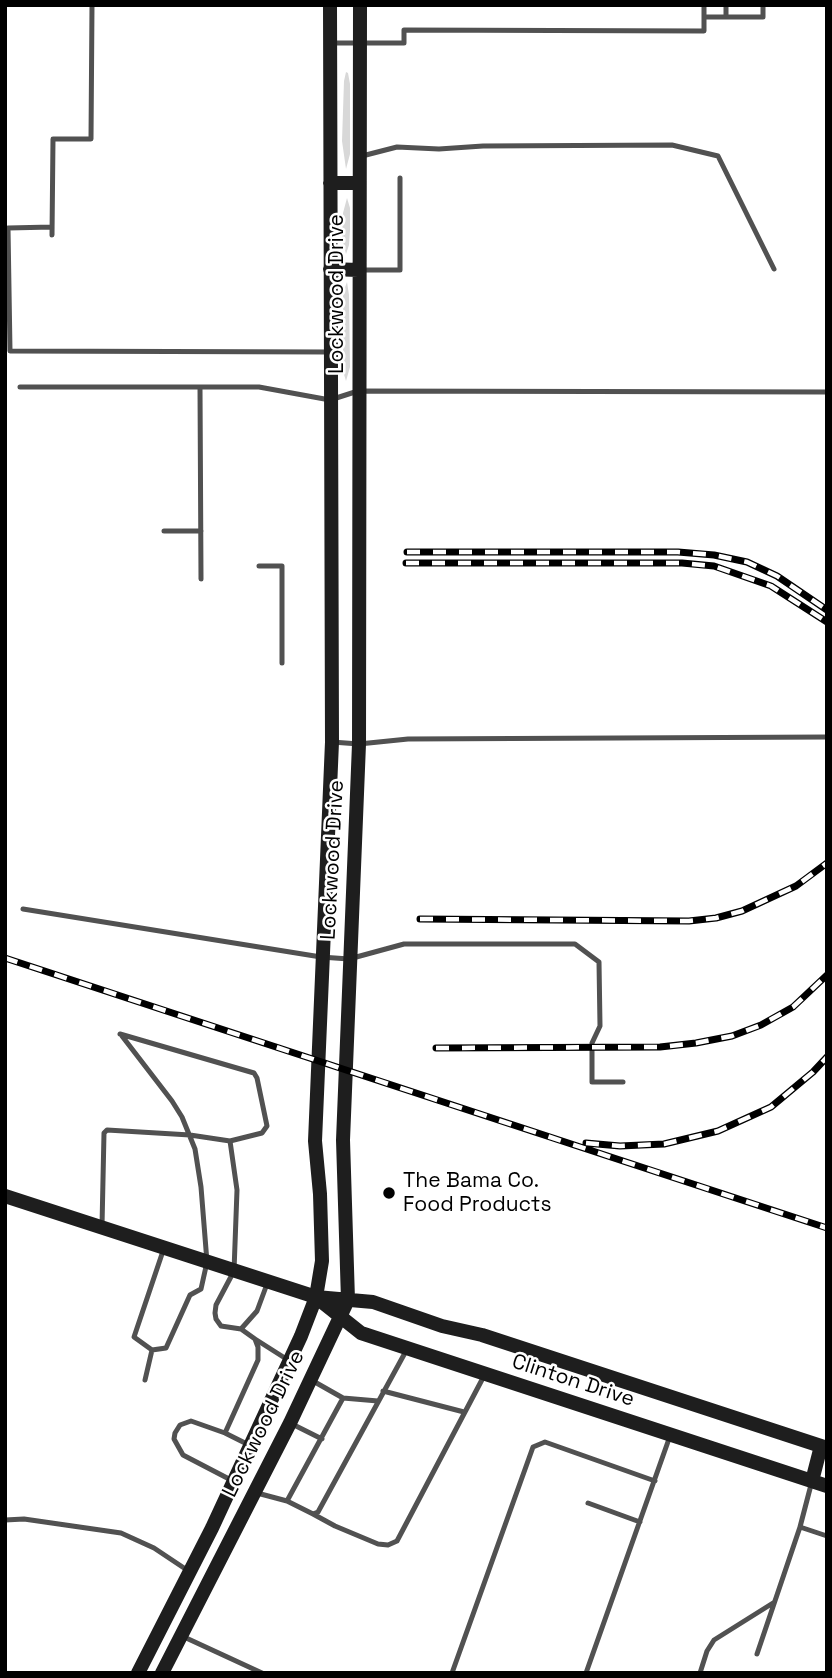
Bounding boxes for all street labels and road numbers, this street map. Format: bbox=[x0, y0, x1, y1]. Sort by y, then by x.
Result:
street label: Lockwood Drive bbox=[324, 214, 350, 374]
street label: Lockwood Drive bbox=[316, 779, 350, 941]
street label: Lockwood Drive bbox=[218, 1347, 310, 1501]
street label: Clinton Drive bbox=[509, 1349, 637, 1413]

